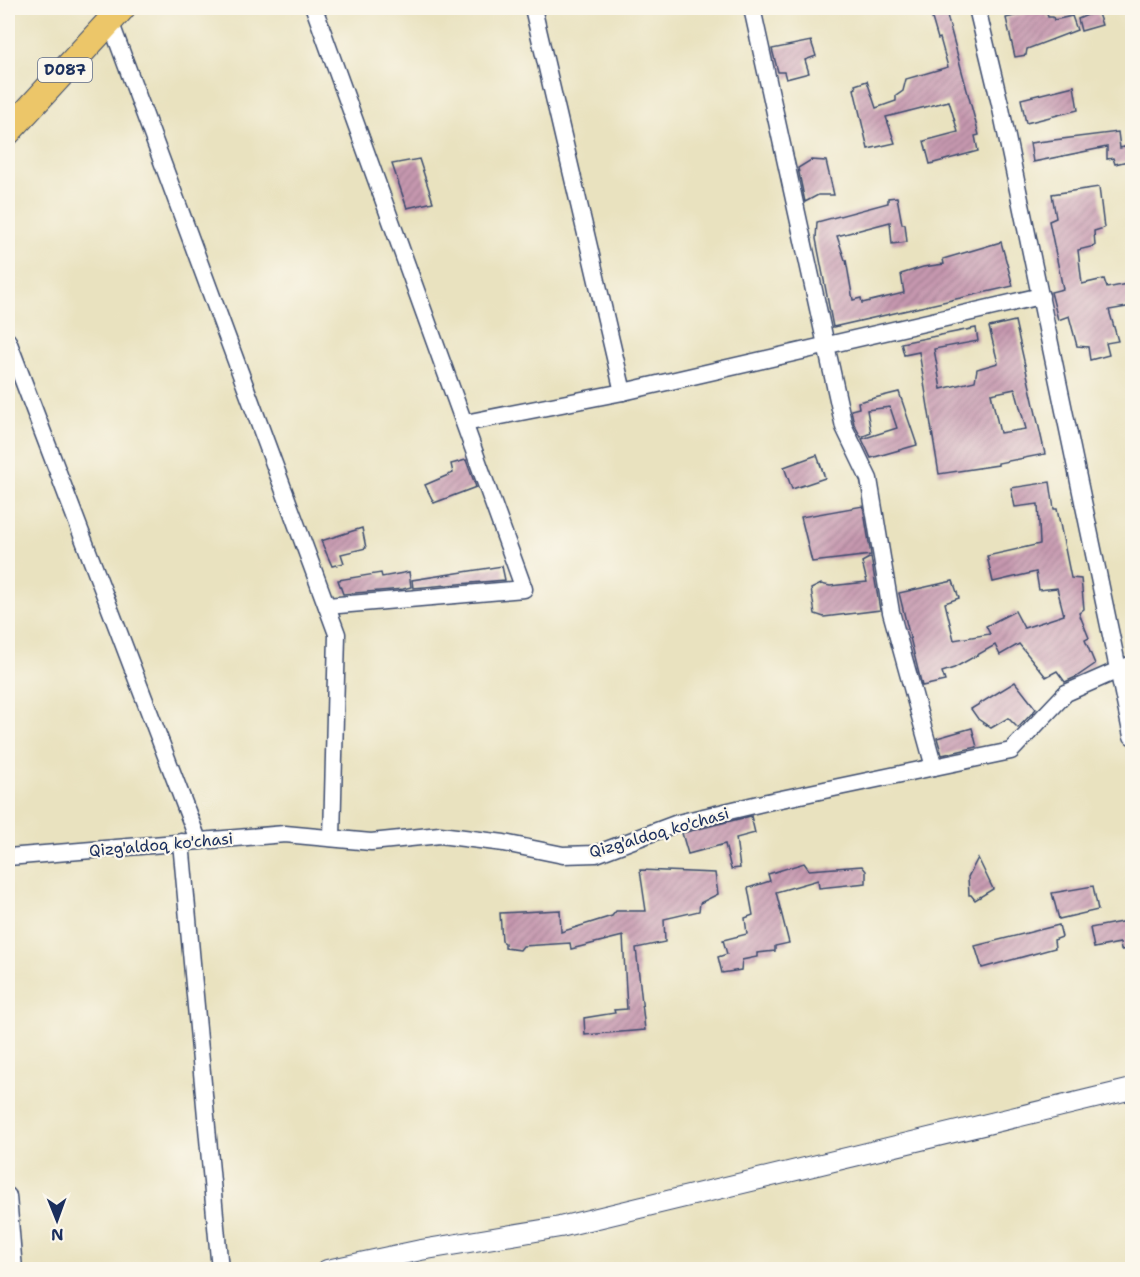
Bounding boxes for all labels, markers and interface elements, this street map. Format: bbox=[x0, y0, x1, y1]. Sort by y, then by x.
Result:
road number: D087 bbox=[38, 58, 92, 82]
street label: Qizg'aldoq ko'chasi bbox=[587, 802, 732, 863]
street label: Qizg'aldoq ko'chasi bbox=[88, 828, 234, 861]
north arrow bbox=[27, 1190, 87, 1250]
text: N bbox=[51, 1224, 64, 1245]

